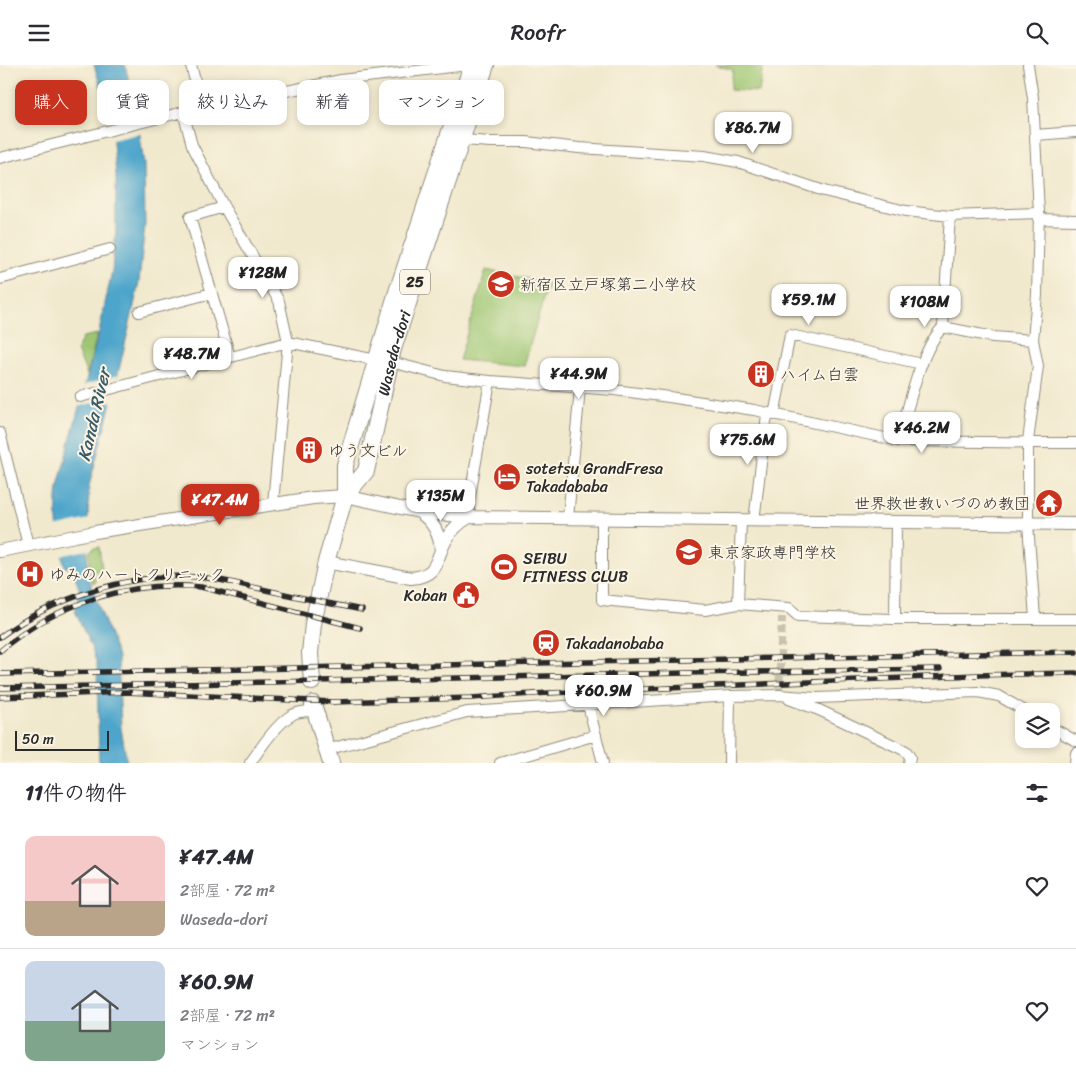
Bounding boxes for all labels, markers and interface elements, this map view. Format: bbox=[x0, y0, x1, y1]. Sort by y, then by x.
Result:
text: Roofr bbox=[511, 13, 565, 52]
icon: menu bbox=[25, 19, 53, 47]
icon: search bbox=[1023, 19, 1051, 47]
chip: 購入 bbox=[15, 80, 87, 125]
chip: 賃貸 bbox=[97, 80, 169, 125]
chip: 絞り込み bbox=[179, 80, 287, 125]
chip: 新着 bbox=[297, 80, 369, 125]
chip: マンション bbox=[379, 80, 504, 125]
pin: ¥86.7M bbox=[712, 111, 794, 154]
text: ¥86.7M bbox=[726, 113, 780, 142]
pin: ¥128M bbox=[228, 257, 298, 299]
text: ¥128M bbox=[239, 258, 287, 287]
road number: 25 bbox=[400, 269, 430, 295]
school or university icon: 新宿区立戸塚第二小学校 bbox=[486, 269, 516, 299]
place label: 新宿区立戸塚第二小学校 bbox=[520, 270, 696, 299]
pin: ¥59.1M bbox=[768, 283, 850, 326]
text: ¥59.1M bbox=[782, 285, 836, 314]
pin: ¥108M bbox=[890, 285, 960, 328]
text: ¥108M bbox=[901, 287, 949, 316]
street label: Waseda-dori bbox=[369, 306, 419, 398]
pin: ¥48.7M bbox=[151, 337, 233, 380]
text: ¥48.7M bbox=[164, 339, 220, 368]
pin: ¥44.9M bbox=[538, 357, 620, 400]
text: ¥44.9M bbox=[551, 359, 607, 388]
building icon: ハイム白雲 bbox=[746, 359, 776, 389]
place label: ハイム白雲 bbox=[780, 360, 859, 389]
water label: Kanda River bbox=[68, 362, 121, 464]
pin: ¥46.2M bbox=[881, 411, 963, 454]
text: ¥46.2M bbox=[894, 413, 950, 442]
pin: ¥75.6M bbox=[707, 423, 789, 466]
text: ¥75.6M bbox=[721, 425, 775, 454]
building icon: ゆう文ビル bbox=[294, 435, 324, 465]
place label: ゆう文ビル bbox=[328, 436, 408, 465]
place label: sotetsu GrandFresa Takadababa bbox=[525, 454, 663, 501]
hotel icon: sotetsu GrandFresa Takadababa bbox=[492, 462, 522, 492]
pin: ¥135M bbox=[406, 479, 476, 522]
text: ¥135M bbox=[417, 481, 465, 510]
pin: ¥47.4M bbox=[179, 483, 261, 526]
text: ¥47.4M bbox=[192, 485, 248, 514]
temple icon: 世界救世教いづのめ教団 bbox=[1034, 488, 1064, 518]
place label: 世界救世教いづのめ教団 bbox=[854, 489, 1030, 518]
school or university icon: 東京家政専門学校 bbox=[674, 537, 704, 567]
place label: 東京家政専門学校 bbox=[708, 538, 836, 567]
place label: SEIBU FITNESS CLUB bbox=[523, 544, 628, 591]
sports icon: SEIBU FITNESS CLUB bbox=[489, 552, 519, 582]
hospital icon: ゆみのハートクリニック bbox=[15, 559, 45, 589]
place label: ゆみのハートクリニック bbox=[49, 560, 225, 589]
public building icon: Koban bbox=[451, 580, 481, 610]
place label: Koban bbox=[404, 581, 447, 610]
station icon: Takadanobaba bbox=[531, 628, 561, 658]
place label: Takadanobaba bbox=[565, 629, 664, 658]
pin: ¥60.9M bbox=[563, 675, 645, 717]
text: ¥60.9M bbox=[576, 676, 632, 705]
map controls bbox=[1015, 703, 1060, 748]
button: layers bbox=[1015, 703, 1060, 748]
text: 50 m bbox=[22, 727, 54, 752]
scale bar bbox=[15, 728, 109, 751]
text: 11件の物件 bbox=[25, 774, 127, 812]
icon: filters bbox=[1023, 779, 1051, 807]
text: ¥47.4M bbox=[180, 838, 253, 876]
icon: home bbox=[65, 856, 125, 916]
icon: heart bbox=[1023, 872, 1051, 900]
text: 2部屋 · 72 m² bbox=[180, 876, 275, 905]
text: Waseda-dori bbox=[180, 905, 267, 934]
text: ¥60.9M bbox=[180, 963, 253, 1001]
icon: home bbox=[65, 981, 125, 1041]
icon: heart bbox=[1023, 997, 1051, 1025]
text: 2部屋 · 72 m² bbox=[180, 1001, 275, 1030]
text: マンション bbox=[180, 1030, 259, 1059]

